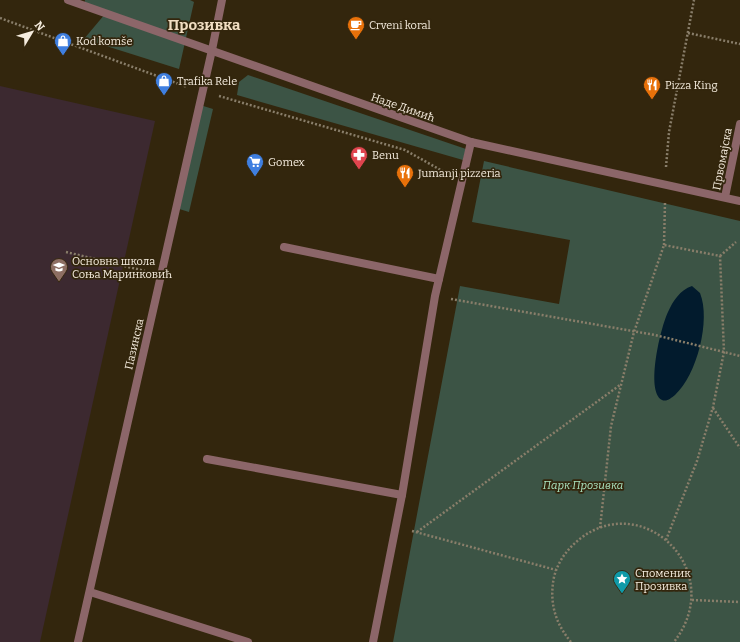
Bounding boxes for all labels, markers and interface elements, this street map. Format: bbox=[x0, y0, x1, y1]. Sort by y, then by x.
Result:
north arrow bbox=[12, 12, 52, 52]
cafe icon: Crveni koral bbox=[346, 15, 366, 40]
district label: Прозивка bbox=[168, 16, 241, 34]
text: N bbox=[32, 19, 48, 34]
place label: Crveni koral bbox=[369, 19, 431, 32]
shop icon: Kod komše bbox=[53, 31, 73, 56]
place label: Kod komše bbox=[76, 35, 132, 48]
shop icon: Trafika Rele bbox=[154, 71, 174, 96]
place label: Trafika Rele bbox=[177, 75, 237, 88]
restaurant icon: Pizza King bbox=[642, 75, 662, 100]
place label: Pizza King bbox=[665, 79, 718, 92]
street label: Наде Димић bbox=[369, 90, 437, 125]
street label: Првомајска bbox=[710, 127, 735, 191]
pharmacy icon: Benu bbox=[349, 145, 369, 170]
place label: Benu bbox=[372, 149, 399, 162]
supermarket icon: Gomex bbox=[245, 152, 265, 177]
place label: Gomex bbox=[268, 156, 305, 169]
restaurant icon: Jumanji pizzeria bbox=[395, 163, 415, 188]
place label: Jumanji pizzeria bbox=[417, 167, 501, 180]
place label: Основна школа Соња Маринковић bbox=[72, 255, 172, 281]
school or university icon: Основна школа Соња Маринковић bbox=[49, 257, 69, 282]
street label: Пазинска bbox=[122, 317, 147, 371]
park label: Парк Прозивка bbox=[543, 479, 623, 492]
place label: Споменик Прозивка bbox=[635, 567, 691, 593]
place icon: Споменик Прозивка bbox=[612, 569, 632, 594]

